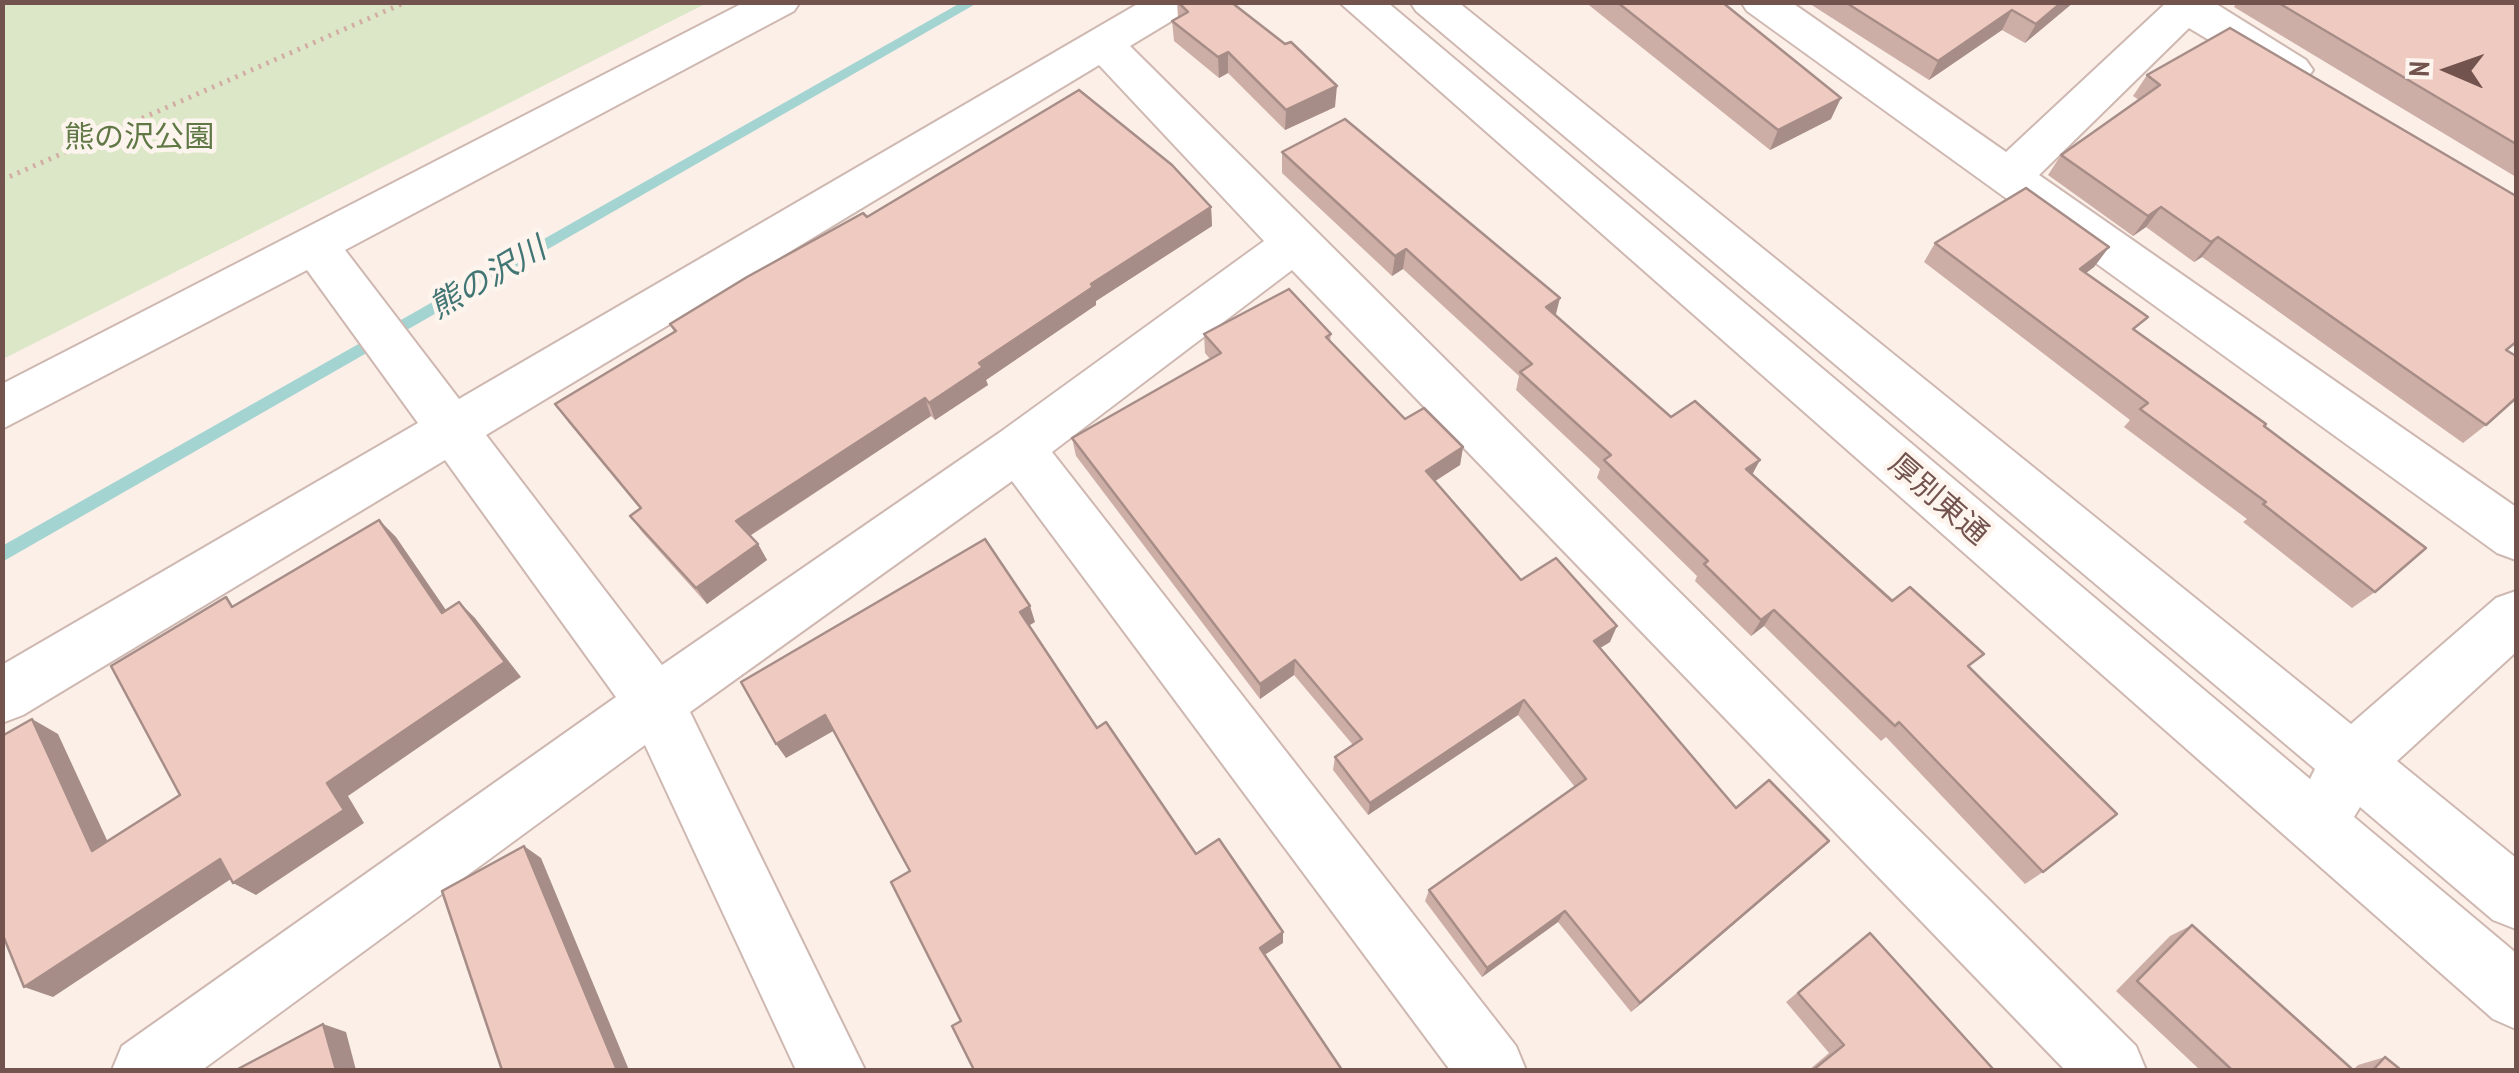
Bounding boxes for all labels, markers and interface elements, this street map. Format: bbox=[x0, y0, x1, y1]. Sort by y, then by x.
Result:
north arrow bbox=[2399, 20, 2499, 120]
text: N bbox=[2400, 61, 2437, 77]
park label: 熊の沢公園 bbox=[64, 120, 214, 156]
water label: 熊の沢川 bbox=[423, 230, 553, 328]
street label: 厚別東通 bbox=[1881, 447, 1995, 553]

